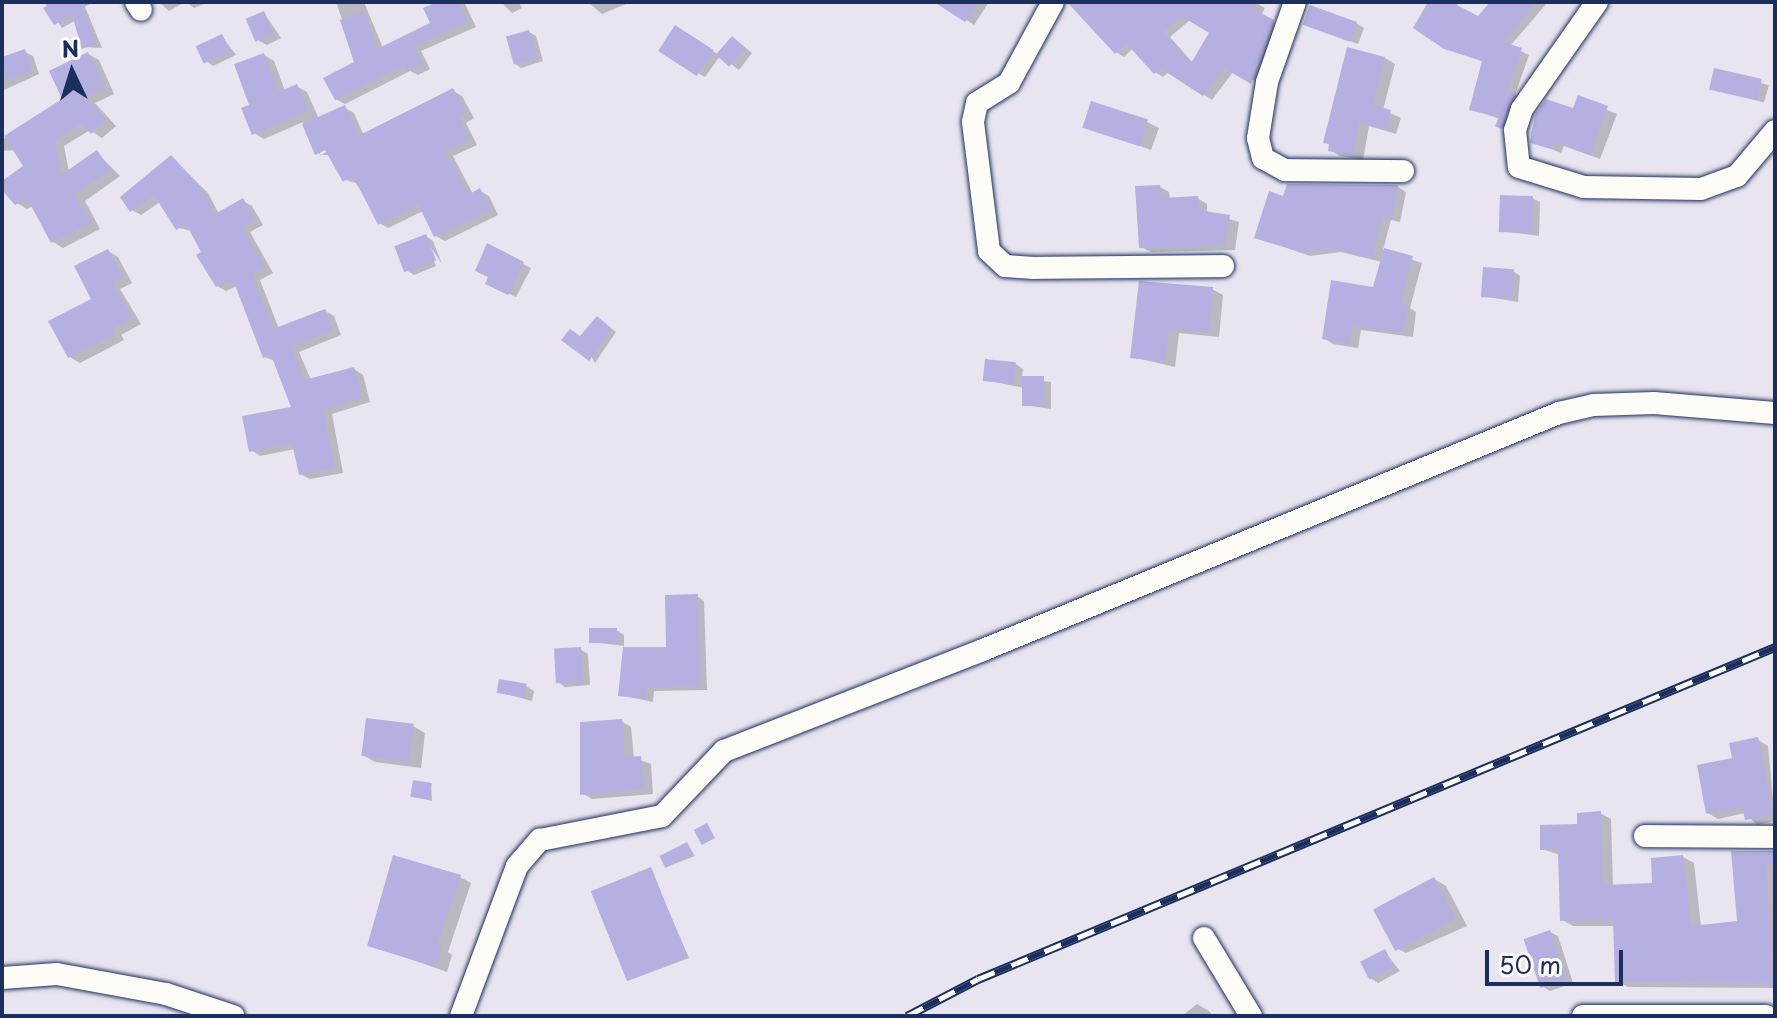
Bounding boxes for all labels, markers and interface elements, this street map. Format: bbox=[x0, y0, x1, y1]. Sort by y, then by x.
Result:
text: N bbox=[60, 30, 80, 65]
north arrow bbox=[32, 32, 112, 112]
scale bar bbox=[1489, 934, 1627, 984]
text: 50 m bbox=[1499, 946, 1561, 982]

